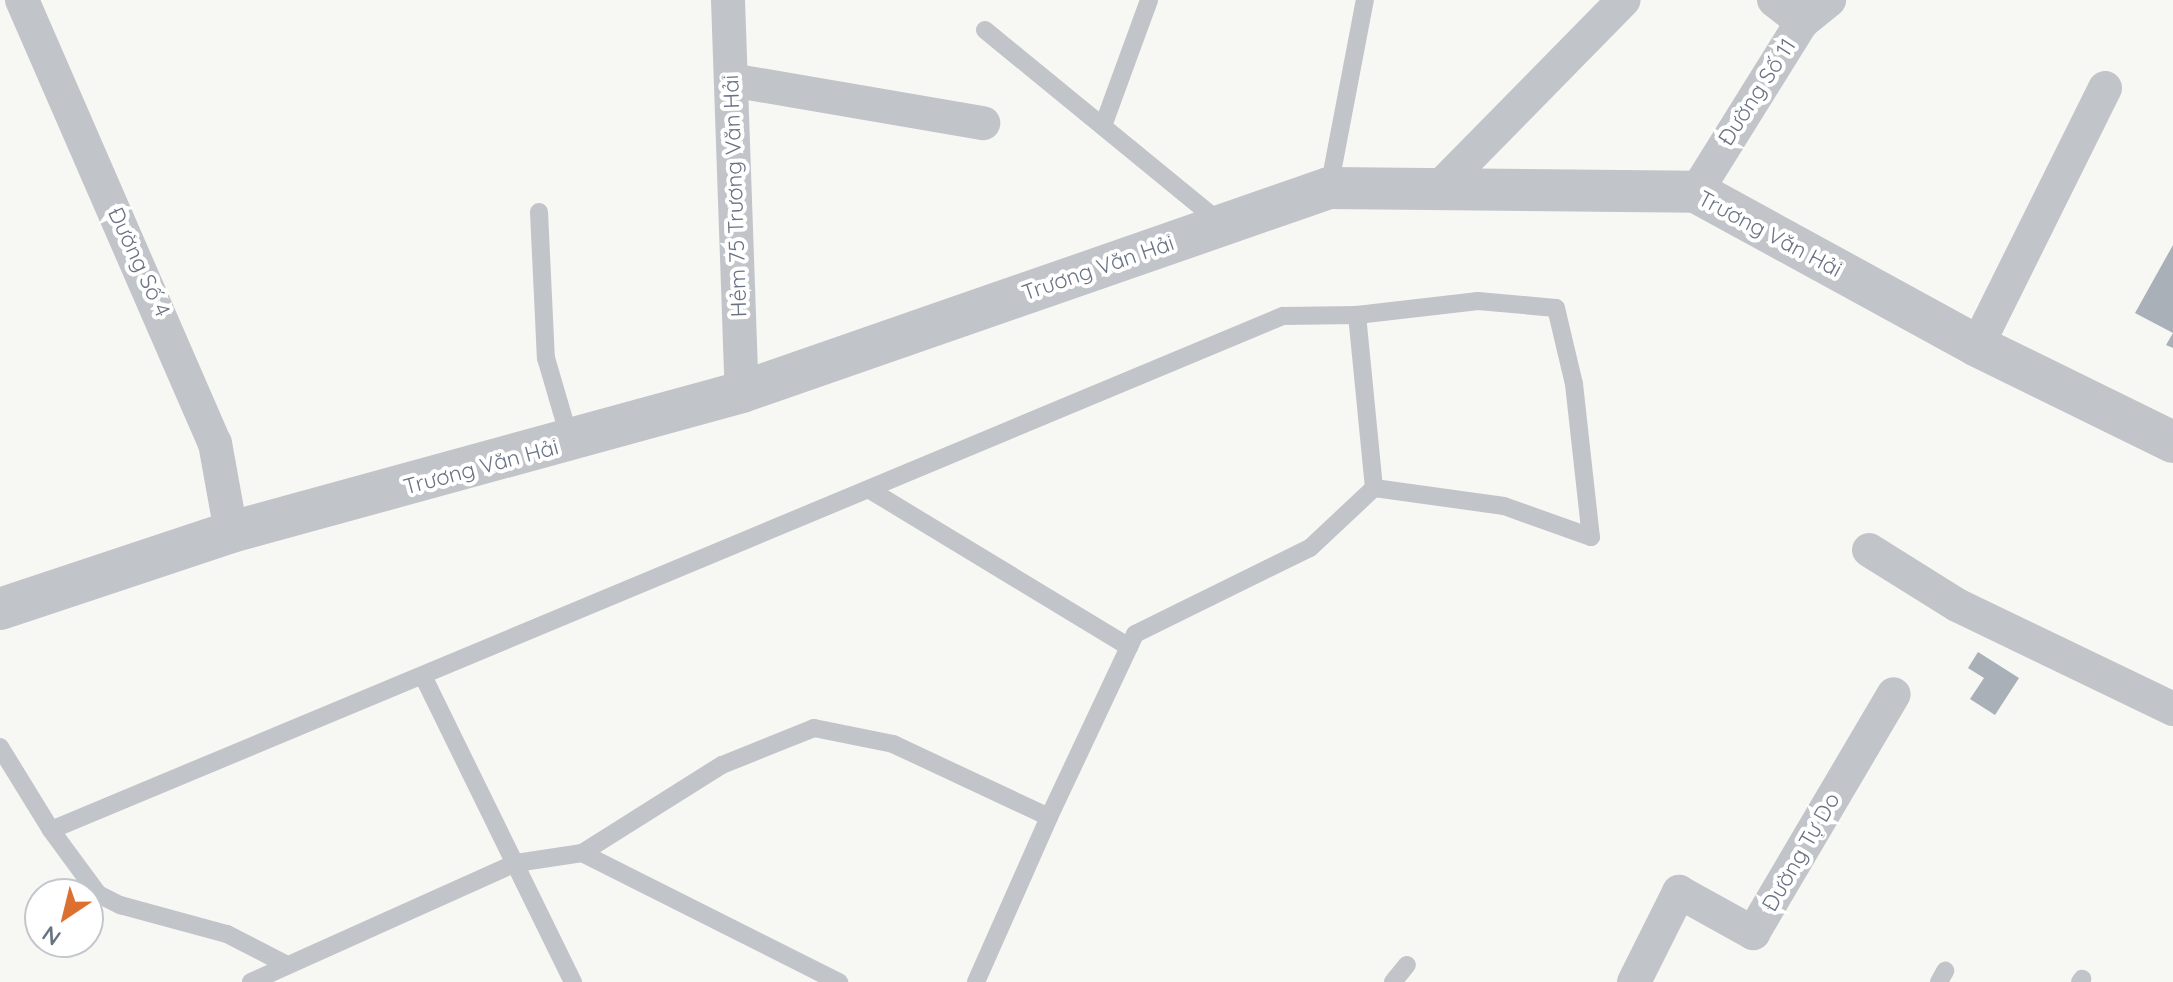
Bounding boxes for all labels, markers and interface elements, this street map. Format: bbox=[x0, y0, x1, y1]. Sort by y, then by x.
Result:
street label: Đường Số 11 bbox=[1713, 34, 1801, 150]
street label: Hẻm 75 Trương Văn Hải bbox=[718, 74, 752, 318]
street label: Trương Văn Hải bbox=[1694, 185, 1846, 283]
street label: Đường Số 4 bbox=[102, 203, 176, 321]
street label: Trương Văn Hải bbox=[1019, 230, 1177, 306]
street label: Trương Văn Hải bbox=[401, 434, 561, 500]
street label: Đường Tự Do bbox=[1756, 788, 1846, 916]
north arrow bbox=[24, 878, 104, 958]
text: N bbox=[37, 920, 66, 952]

